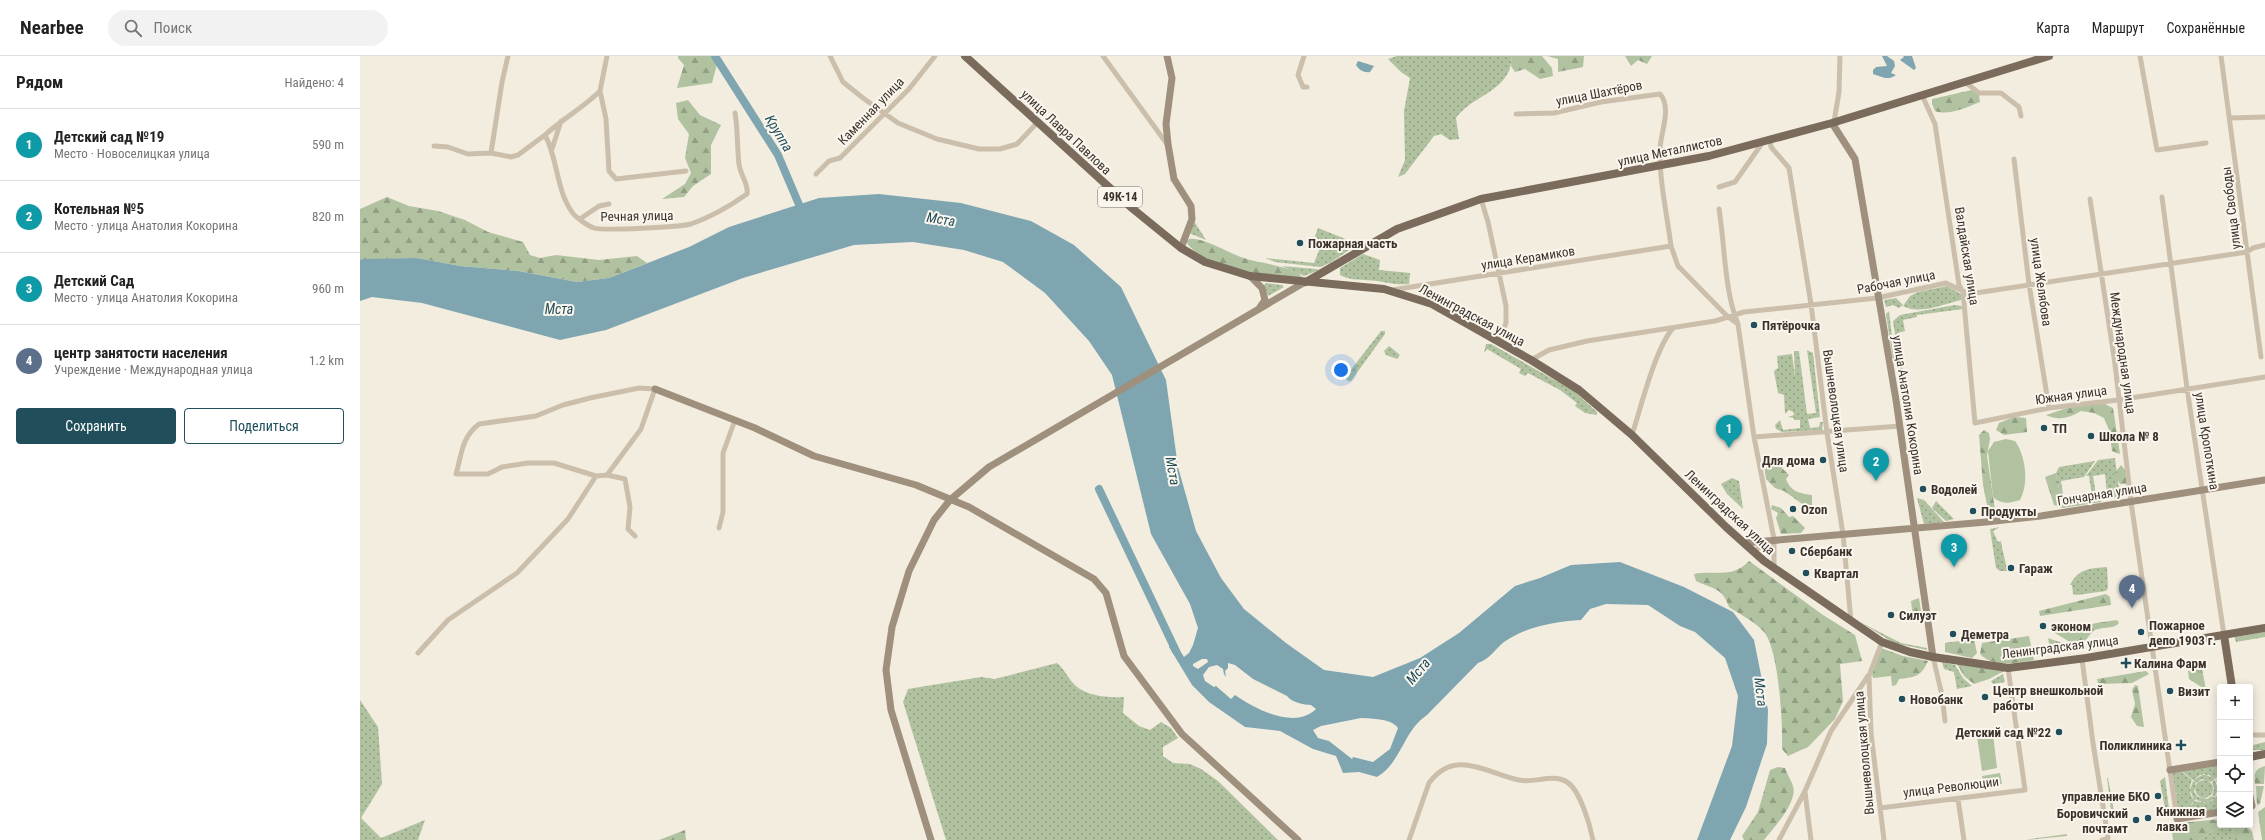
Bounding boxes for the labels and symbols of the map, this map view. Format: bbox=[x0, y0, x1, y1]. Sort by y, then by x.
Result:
street label: Каменная улица bbox=[835, 74, 907, 148]
street label: улица Шахтёров bbox=[1555, 77, 1643, 109]
street label: улица Лавра Павлова bbox=[1018, 86, 1114, 178]
water label: Круппа bbox=[762, 112, 796, 154]
street label: улица Металлистов bbox=[1617, 133, 1723, 169]
street label: улица Свободы bbox=[2218, 166, 2244, 250]
road number: 49К-14 bbox=[1098, 187, 1142, 207]
street label: Валдайская улица bbox=[1952, 206, 1982, 306]
street label: Речная улица bbox=[600, 208, 674, 224]
water label: Мста bbox=[926, 209, 956, 229]
place label: Пожарная часть bbox=[1308, 236, 1398, 251]
street label: улица Желябова bbox=[2027, 237, 2055, 327]
marker: Пожарная часть bbox=[1295, 238, 1305, 248]
street label: улица Керамиков bbox=[1480, 243, 1576, 273]
street label: Рабочая улица bbox=[1856, 267, 1936, 297]
street label: Ленинградская улица bbox=[1417, 281, 1527, 349]
street label: Международная улица bbox=[2107, 291, 2139, 415]
water label: Мста bbox=[545, 301, 573, 317]
place label: Пятёрочка bbox=[1762, 318, 1820, 333]
marker: Пятёрочка bbox=[1749, 320, 1759, 330]
street label: улица Анатолия Кокорина bbox=[1890, 334, 1926, 476]
street label: Вышневолоцкая улица bbox=[1820, 349, 1852, 473]
your location bbox=[1331, 360, 1351, 380]
street label: Южная улица bbox=[2034, 383, 2108, 407]
street label: улица Кропоткина bbox=[2192, 391, 2222, 491]
pin: 1 bbox=[1716, 415, 1742, 448]
place label: ТП bbox=[2052, 421, 2067, 436]
marker: ТП bbox=[2039, 423, 2049, 433]
place label: Школа № 8 bbox=[2099, 429, 2159, 444]
marker: Школа № 8 bbox=[2086, 431, 2096, 441]
pin: 2 bbox=[1863, 448, 1889, 481]
place label: Для дома bbox=[1762, 453, 1815, 468]
water label: Мста bbox=[1163, 455, 1183, 487]
marker: Для дома bbox=[1818, 455, 1828, 465]
street label: Ленинградская улица bbox=[1682, 466, 1778, 558]
street label: Гончарная улица bbox=[2056, 479, 2148, 509]
place label: Водолей bbox=[1931, 482, 1977, 497]
marker: Водолей bbox=[1918, 484, 1928, 494]
place label: Ozon bbox=[1801, 502, 1828, 517]
marker: Ozon bbox=[1788, 504, 1798, 514]
place label: Продукты bbox=[1981, 504, 2037, 519]
marker: Продукты bbox=[1968, 506, 1978, 516]
pin: 3 bbox=[1941, 534, 1967, 567]
place label: Сбербанк bbox=[1800, 544, 1853, 559]
marker: Сбербанк bbox=[1787, 546, 1797, 556]
place label: Гараж bbox=[2019, 561, 2053, 576]
marker: Гараж bbox=[2006, 563, 2016, 573]
place label: Квартал bbox=[1814, 566, 1859, 581]
marker: Квартал bbox=[1801, 568, 1811, 578]
pin: 4 bbox=[2119, 575, 2145, 608]
place label: Силуэт bbox=[1899, 608, 1937, 623]
marker: Силуэт bbox=[1886, 610, 1896, 620]
place label: Пожарное депо 1903 г. bbox=[2149, 618, 2216, 648]
place label: эконом bbox=[2051, 619, 2091, 634]
marker: эконом bbox=[2038, 621, 2048, 631]
place label: Деметра bbox=[1961, 627, 2009, 642]
marker: Пожарное депо 1903 г. bbox=[2136, 627, 2146, 637]
marker: Деметра bbox=[1948, 629, 1958, 639]
street label: Ленинградская улица bbox=[2001, 632, 2119, 662]
water label: Мста bbox=[1403, 655, 1433, 687]
place label: Калина Фарм bbox=[2134, 656, 2207, 671]
marker: Калина Фарм bbox=[2121, 658, 2131, 668]
water label: Мста bbox=[1751, 677, 1771, 707]
place label: Центр внешкольной работы bbox=[1993, 683, 2103, 713]
place label: Визит bbox=[2178, 684, 2210, 699]
marker: Визит bbox=[2165, 686, 2175, 696]
street label: Вышневолоцкая улица bbox=[1851, 691, 1877, 815]
place label: Новобанк bbox=[1910, 692, 1964, 707]
marker: Центр внешкольной работы bbox=[1980, 692, 1990, 702]
marker: Новобанк bbox=[1897, 694, 1907, 704]
place label: Детский сад №22 bbox=[1955, 725, 2051, 740]
marker: Детский сад №22 bbox=[2054, 727, 2064, 737]
place label: Поликлиника bbox=[2099, 738, 2172, 753]
marker: Поликлиника bbox=[2175, 739, 2187, 751]
street label: улица Революции bbox=[1902, 774, 2000, 800]
place label: управление БКО bbox=[2062, 789, 2150, 804]
marker: управление БКО bbox=[2153, 791, 2163, 801]
place label: Книжная лавка bbox=[2156, 804, 2205, 834]
place label: Боровичский почтамт bbox=[2057, 806, 2128, 836]
marker: Книжная лавка bbox=[2143, 813, 2153, 823]
marker: Боровичский почтамт bbox=[2131, 815, 2141, 825]

